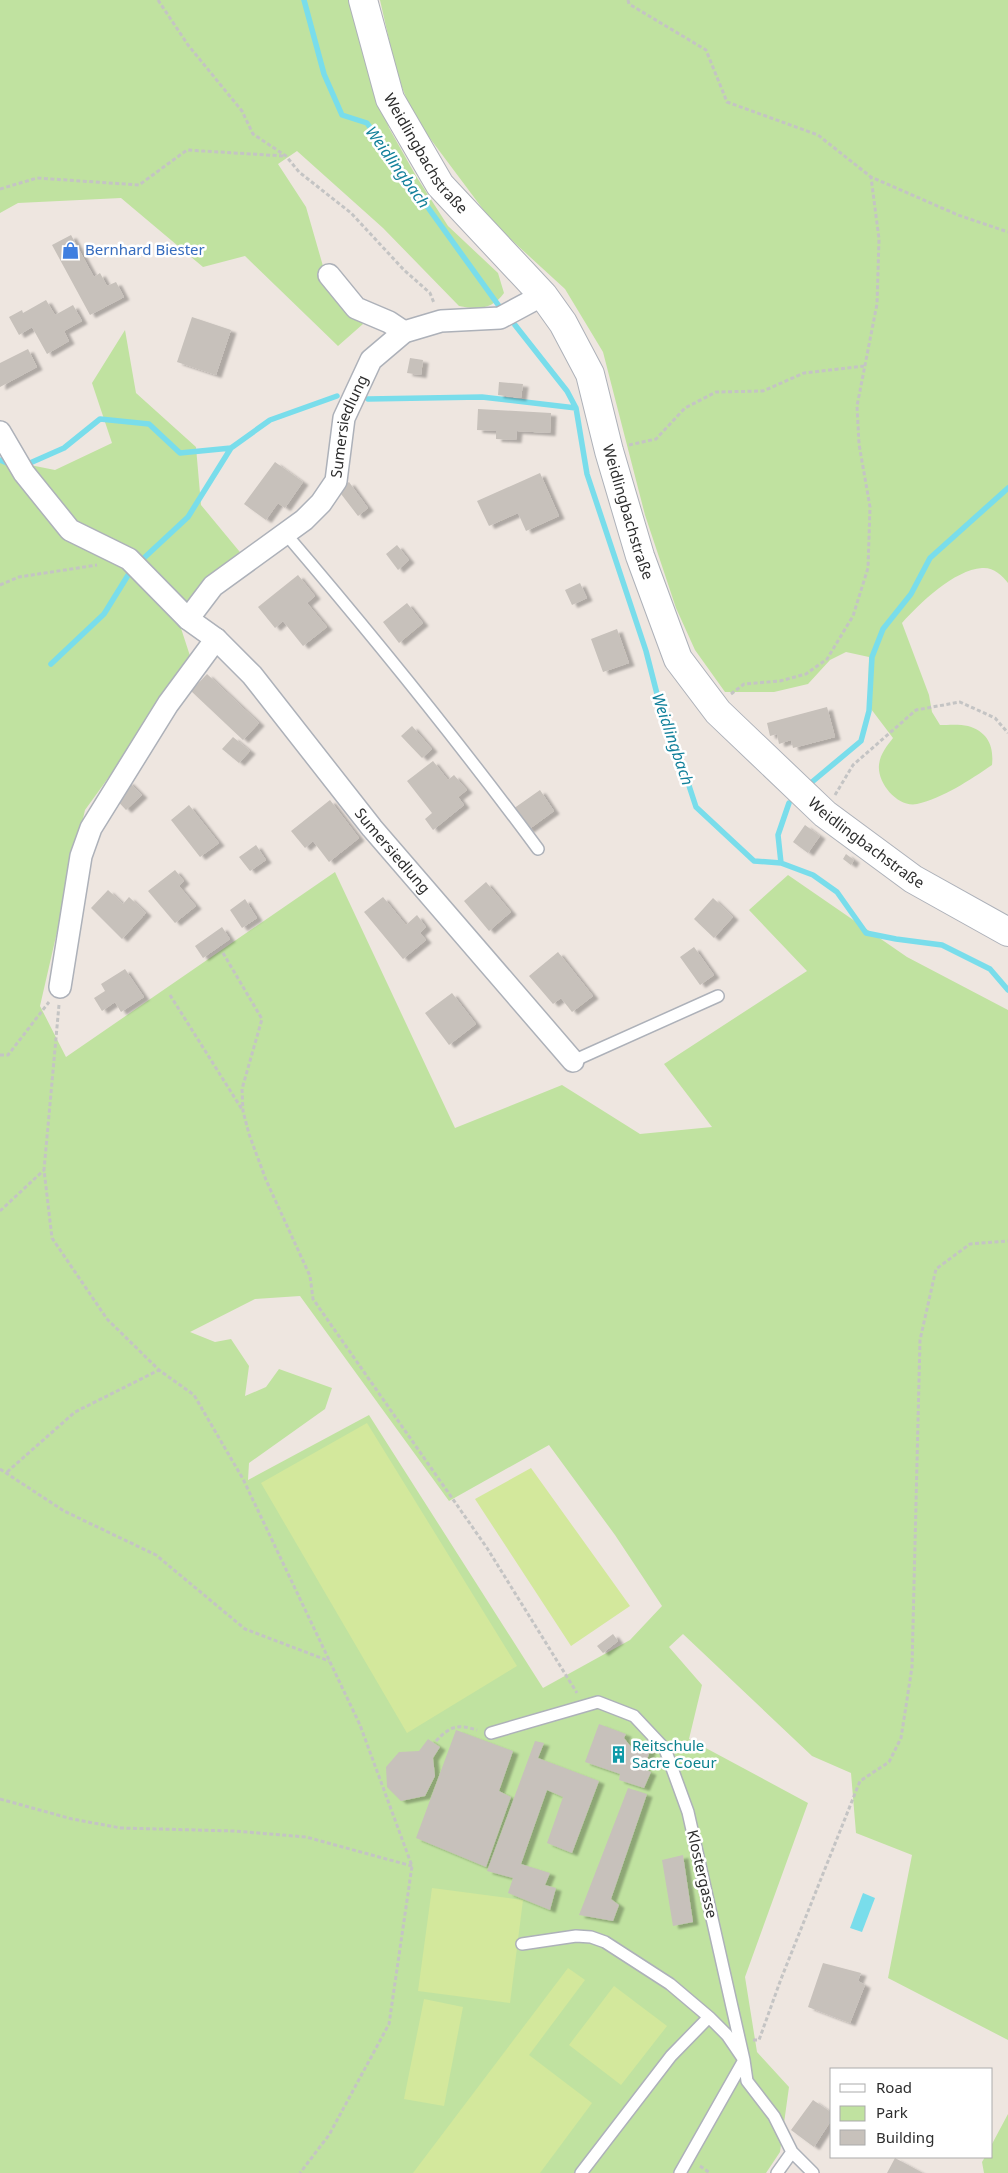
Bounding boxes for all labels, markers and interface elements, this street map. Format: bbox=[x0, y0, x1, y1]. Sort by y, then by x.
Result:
street label: Weidlingbachstraße bbox=[382, 88, 474, 216]
water label: Weidlingbach bbox=[362, 122, 434, 212]
place label: Bernhard Biester bbox=[85, 239, 205, 259]
shop icon: Bernhard Biester bbox=[61, 240, 81, 260]
street label: Sumersiedlung bbox=[325, 371, 372, 479]
street label: Weidlingbachstraße bbox=[599, 442, 659, 582]
water label: Weidlingbach bbox=[647, 690, 699, 788]
street label: Weidlingbachstraße bbox=[804, 792, 928, 892]
street label: Sumersiedlung bbox=[351, 803, 435, 897]
place label: Reitschule Sacre Coeur bbox=[632, 1735, 717, 1772]
building icon: Reitschule Sacre Coeur bbox=[608, 1745, 628, 1765]
street label: Klostergasse bbox=[683, 1828, 723, 1920]
legend bbox=[830, 2068, 993, 2158]
text: Road bbox=[876, 2077, 912, 2097]
text: Park bbox=[876, 2102, 908, 2122]
text: Building bbox=[876, 2127, 934, 2147]

